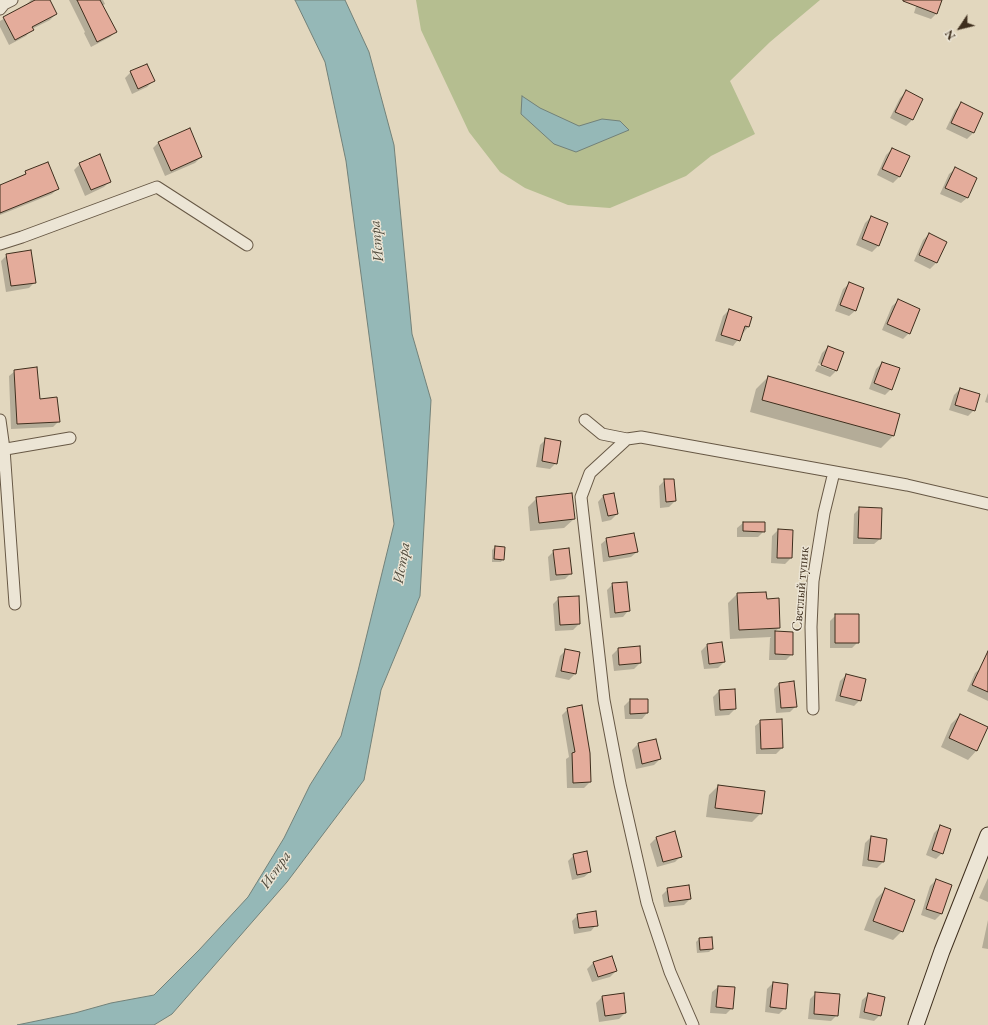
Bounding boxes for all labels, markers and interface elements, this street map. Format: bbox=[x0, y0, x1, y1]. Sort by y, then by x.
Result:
north arrow bbox=[940, 8, 980, 48]
text: N bbox=[942, 27, 958, 43]
water label: Истра bbox=[366, 219, 388, 263]
water label: Истра bbox=[390, 541, 414, 585]
street label: Светлый тупик bbox=[789, 546, 813, 632]
water label: Истра bbox=[257, 848, 295, 892]

